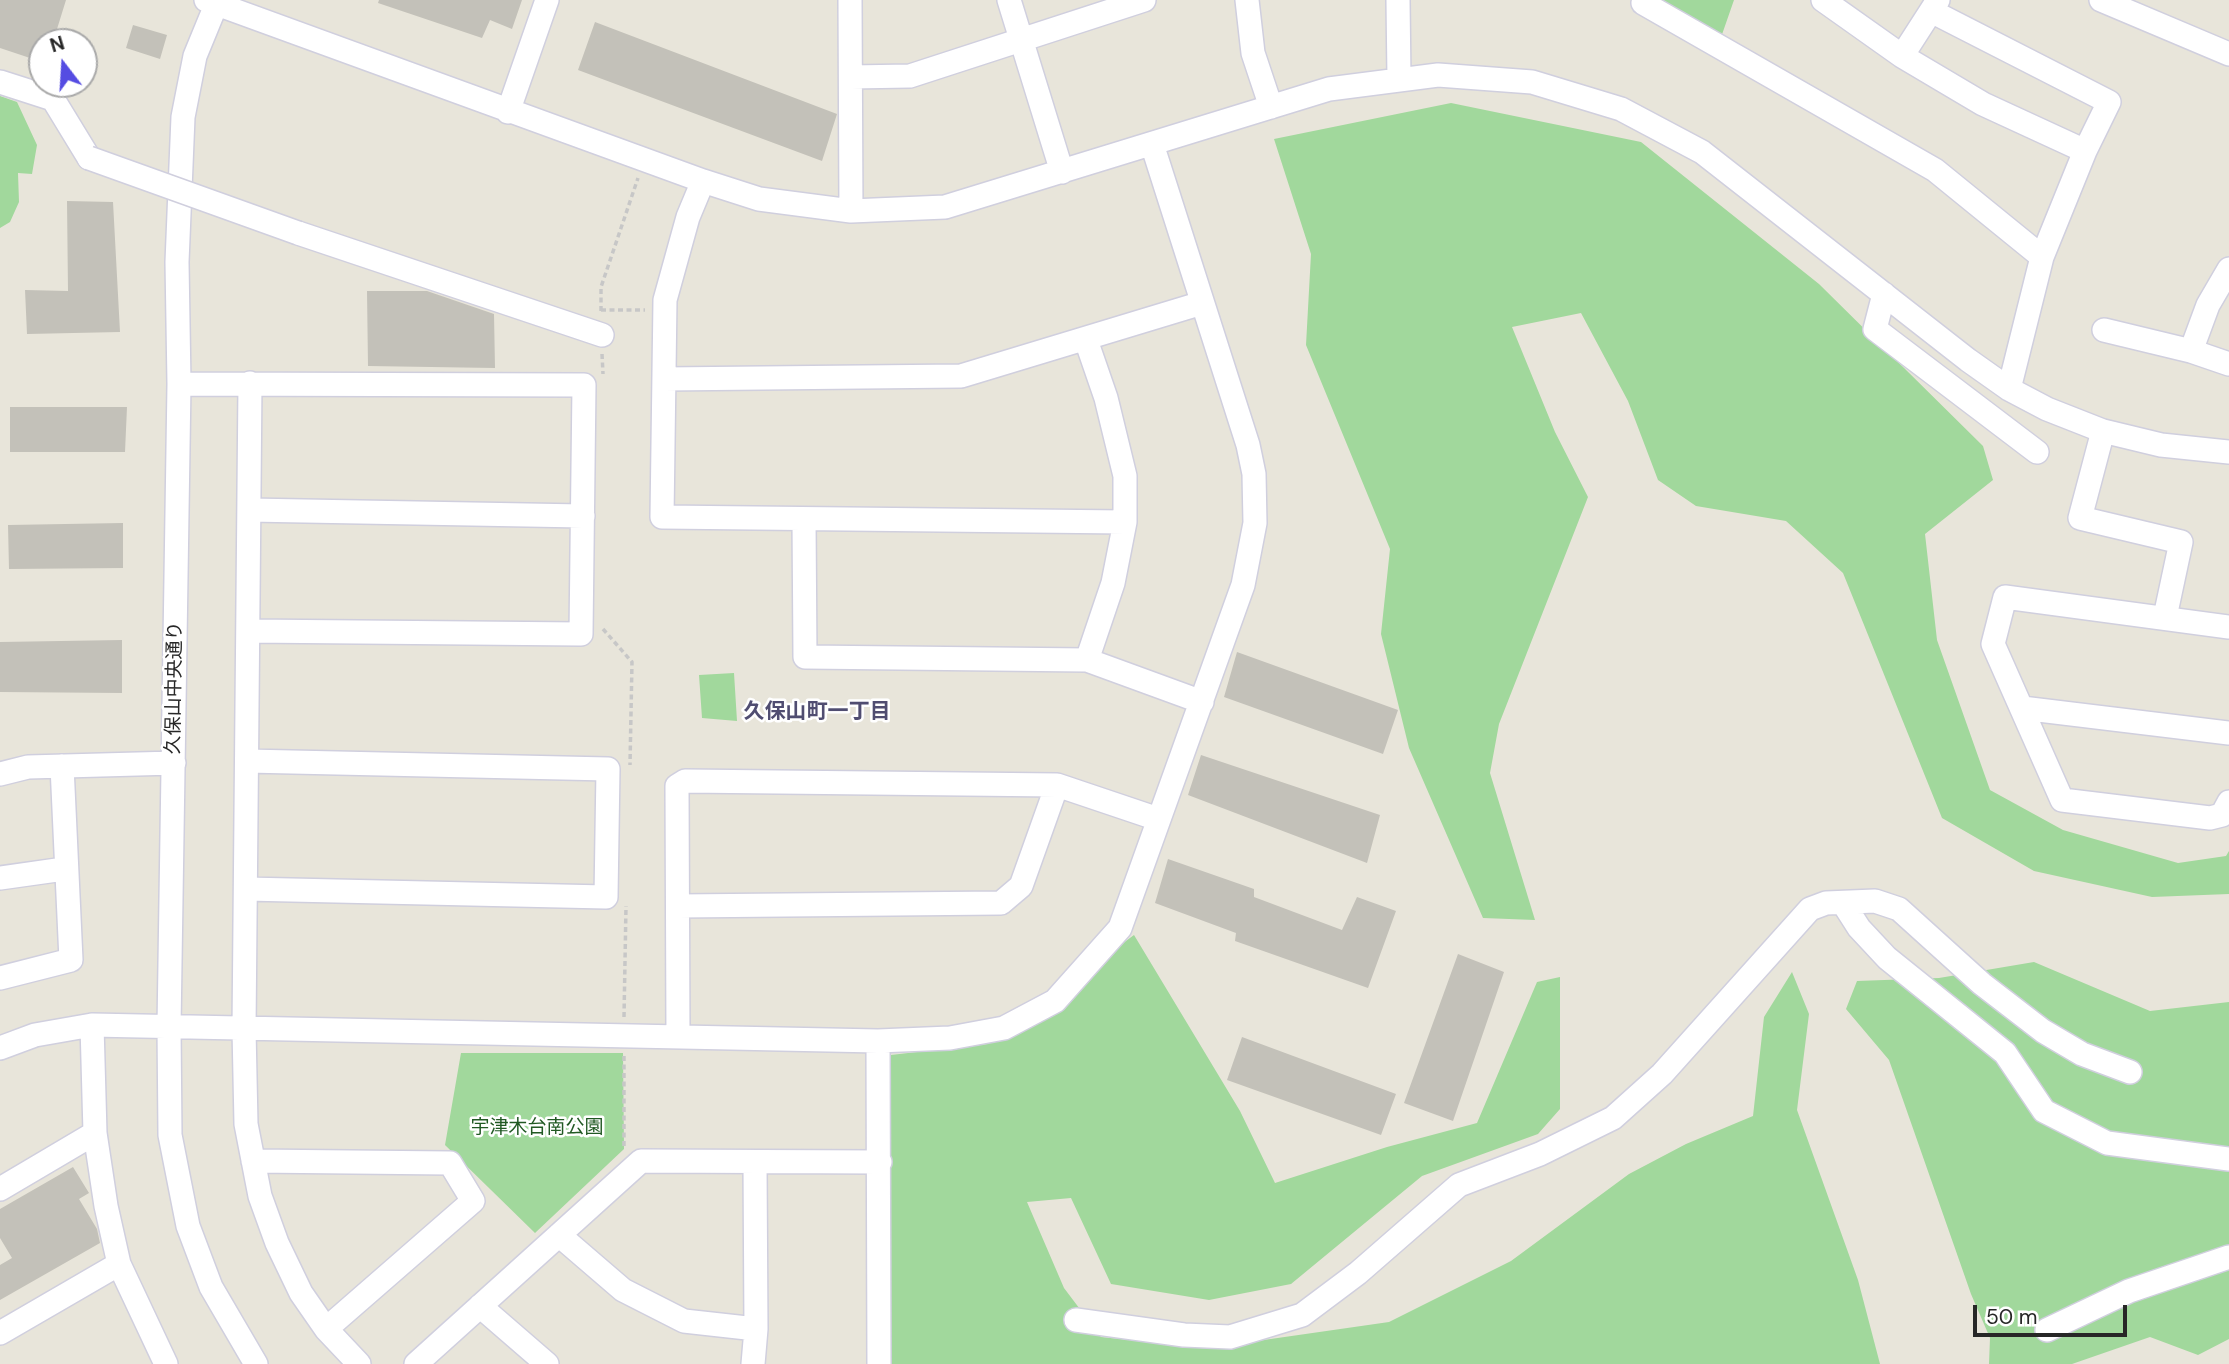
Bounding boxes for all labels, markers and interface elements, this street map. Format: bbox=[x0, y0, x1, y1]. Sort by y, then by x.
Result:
north arrow bbox=[28, 28, 98, 98]
text: N bbox=[47, 30, 68, 58]
street label: 久保山中央通り bbox=[162, 621, 188, 755]
district label: 久保山町一丁目 bbox=[744, 699, 890, 725]
park label: 宇津木台南公園 bbox=[471, 1117, 603, 1139]
scale bar bbox=[1977, 1290, 2131, 1334]
text: 50 m bbox=[1986, 1303, 2037, 1331]

